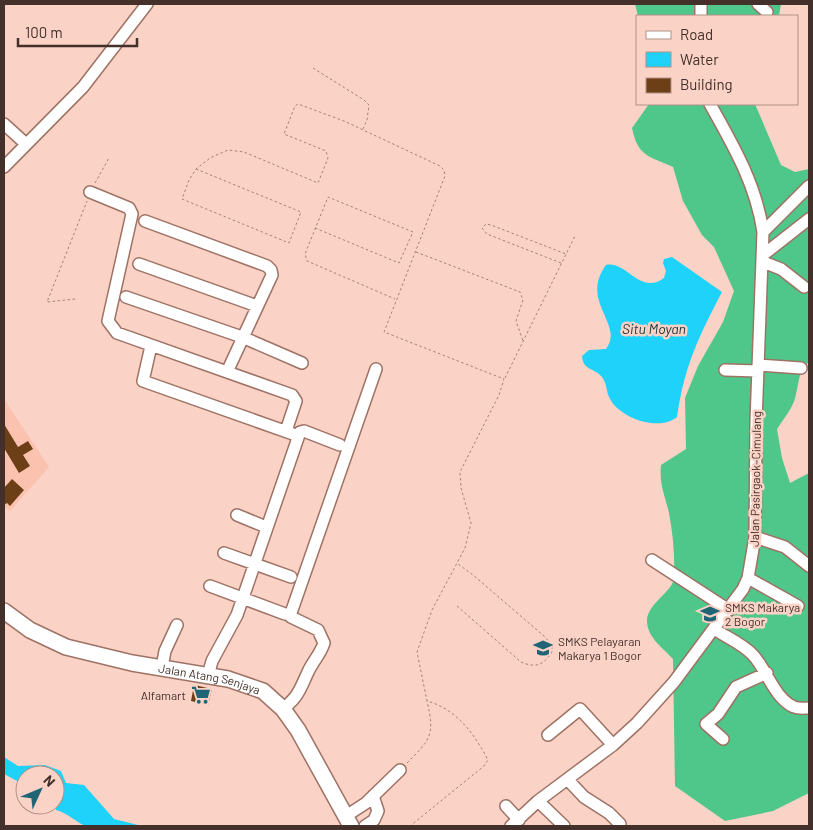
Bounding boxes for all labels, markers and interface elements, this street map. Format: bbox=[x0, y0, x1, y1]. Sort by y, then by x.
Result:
scale bar bbox=[18, 15, 136, 47]
legend bbox=[636, 15, 798, 105]
text: 100 m bbox=[25, 23, 63, 41]
text: Road bbox=[680, 25, 713, 43]
text: Water bbox=[680, 50, 719, 68]
text: Building bbox=[680, 75, 733, 93]
water label: Situ Moyan bbox=[622, 320, 686, 337]
street label: Jalan Pasirgaok–Cimulang bbox=[747, 411, 763, 547]
place label: SMKS Makarya 2 Bogor bbox=[725, 600, 800, 628]
school or university icon: SMKS Makarya 2 Bogor bbox=[699, 603, 721, 625]
place label: SMKS Pelayaran Makarya 1 Bogor bbox=[558, 634, 642, 662]
school or university icon: SMKS Pelayaran Makarya 1 Bogor bbox=[532, 637, 554, 659]
street label: Jalan Atang Senjaya bbox=[157, 661, 262, 697]
supermarket icon: Alfamart bbox=[190, 684, 212, 706]
place label: Alfamart bbox=[141, 688, 186, 702]
north arrow bbox=[15, 765, 65, 815]
text: N bbox=[40, 771, 59, 790]

